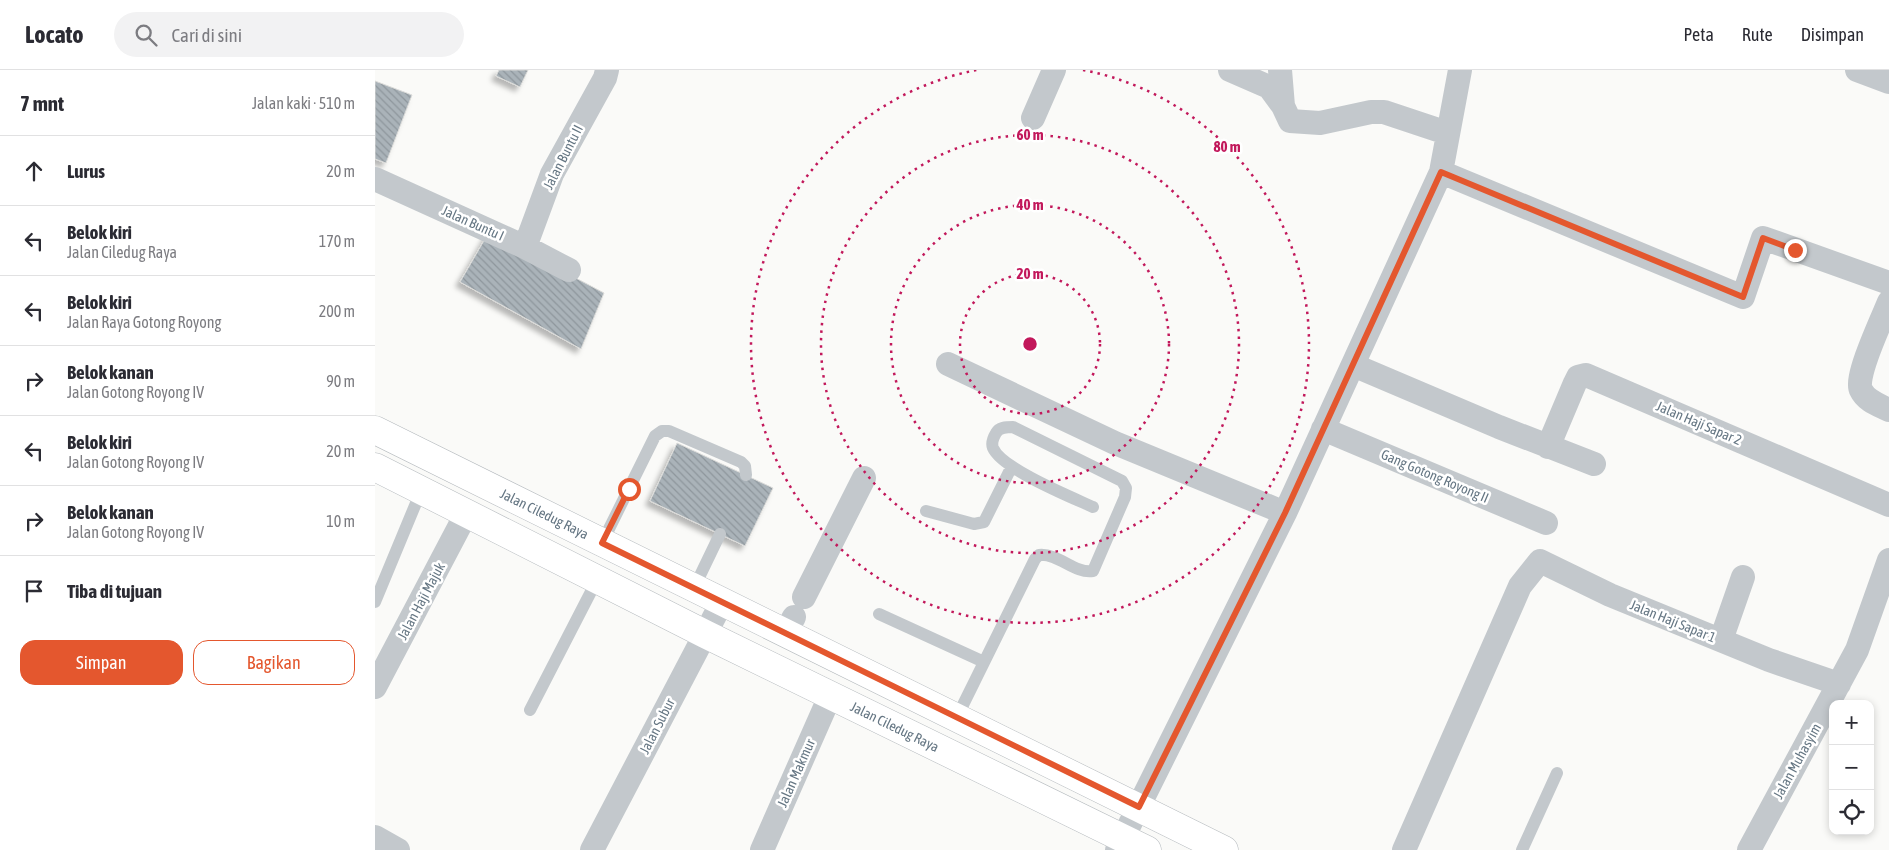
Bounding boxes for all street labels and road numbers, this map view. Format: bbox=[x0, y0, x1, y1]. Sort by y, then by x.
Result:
street label: Jalan Buntu II bbox=[540, 122, 586, 192]
street label: Jalan Buntu I bbox=[439, 202, 507, 244]
street label: Jalan Haji Sapar 2 bbox=[1654, 398, 1744, 448]
street label: Gang Gotong Royong II bbox=[1379, 446, 1491, 506]
street label: Jalan Ciledug Raya bbox=[498, 485, 591, 542]
street label: Jalan Haji Majuk bbox=[394, 560, 448, 642]
street label: Jalan Haji Sapar 1 bbox=[1628, 597, 1718, 645]
street label: Jalan Subur bbox=[636, 695, 678, 756]
street label: Jalan Ciledug Raya bbox=[848, 698, 942, 755]
street label: Jalan Muhasyim bbox=[1770, 721, 1824, 801]
street label: Jalan Makmur bbox=[774, 736, 818, 810]

